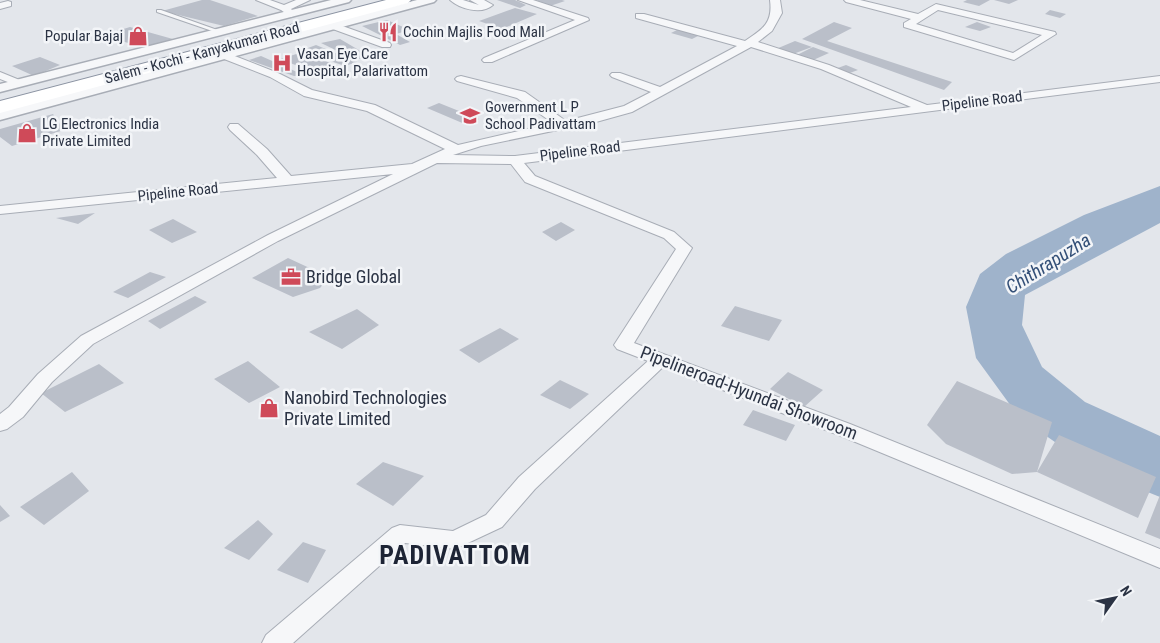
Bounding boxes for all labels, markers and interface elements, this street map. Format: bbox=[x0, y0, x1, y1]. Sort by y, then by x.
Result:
street label: Salem - Kochi - Kanyakumari Road bbox=[103, 18, 301, 88]
restaurant icon: Cochin Majlis Food Mall bbox=[377, 21, 399, 43]
place label: Cochin Majlis Food Mall bbox=[403, 23, 545, 41]
shop icon: Popular Bajaj bbox=[127, 25, 149, 47]
place label: Popular Bajaj bbox=[45, 27, 123, 45]
place label: Vasan Eye Care Hospital, Palarivattom bbox=[297, 45, 428, 80]
hospital icon: Vasan Eye Care Hospital, Palarivattom bbox=[271, 52, 293, 74]
street label: Pipeline Road bbox=[941, 87, 1023, 115]
place label: Government L P School Padivattam bbox=[485, 98, 596, 133]
school or university icon: Government L P School Padivattam bbox=[459, 105, 481, 127]
place label: LG Electronics India Private Limited bbox=[42, 115, 159, 150]
shop icon: LG Electronics India Private Limited bbox=[16, 122, 38, 144]
street label: Pipeline Road bbox=[539, 137, 621, 165]
street label: Pipeline Road bbox=[137, 179, 219, 205]
water label: Chithrapuzha bbox=[1002, 228, 1095, 299]
office icon: Bridge Global bbox=[280, 266, 302, 288]
place label: Bridge Global bbox=[306, 266, 401, 287]
street label: Pipelineroad-Hyundai Showroom bbox=[638, 341, 861, 444]
place label: Nanobird Technologies Private Limited bbox=[284, 387, 447, 429]
shop icon: Nanobird Technologies Private Limited bbox=[258, 397, 280, 419]
district label: PADIVATTOM bbox=[379, 540, 531, 570]
north arrow bbox=[1090, 573, 1140, 623]
text: N bbox=[1117, 583, 1135, 599]

